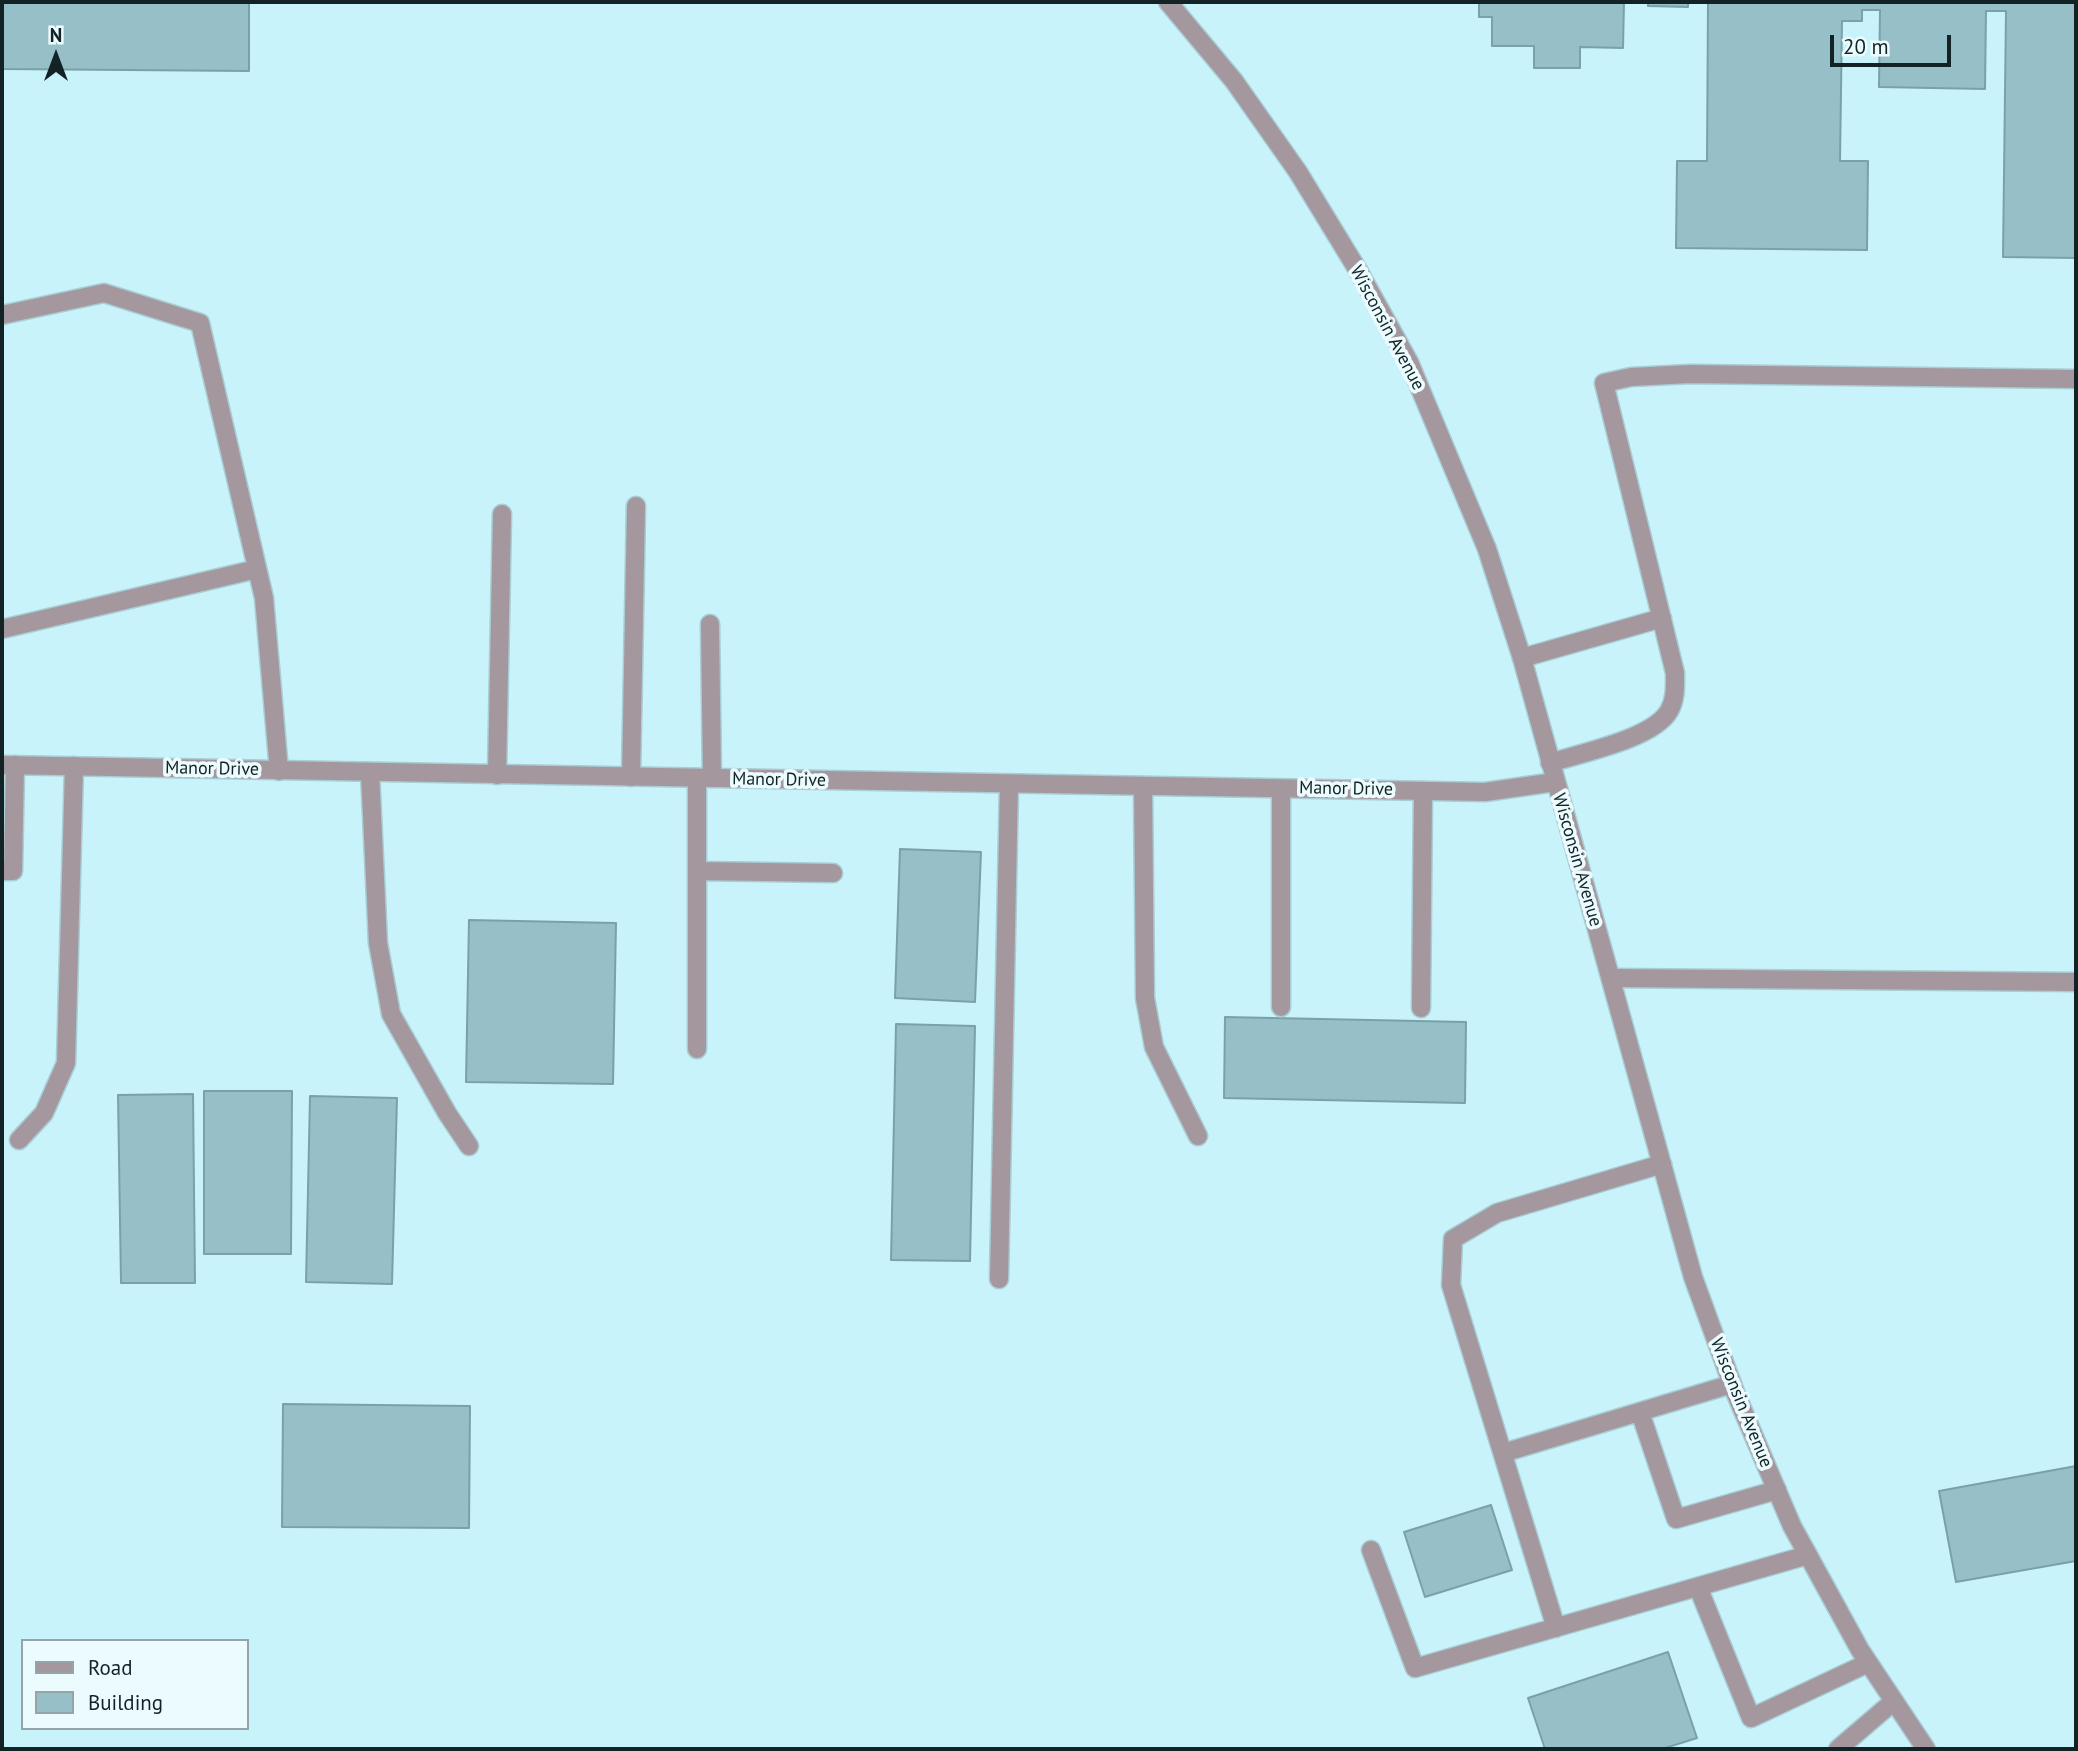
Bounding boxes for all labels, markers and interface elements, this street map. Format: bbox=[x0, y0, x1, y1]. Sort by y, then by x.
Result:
north arrow bbox=[21, 21, 91, 91]
scale bar bbox=[1833, 21, 1954, 65]
text: N bbox=[50, 23, 62, 47]
text: 20 m bbox=[1843, 33, 1889, 60]
street label: Wisconsin Avenue bbox=[1345, 262, 1429, 394]
street label: Manor Drive bbox=[165, 757, 259, 781]
street label: Manor Drive bbox=[732, 768, 826, 792]
street label: Manor Drive bbox=[1299, 777, 1393, 801]
street label: Wisconsin Avenue bbox=[1548, 791, 1606, 929]
street label: Wisconsin Avenue bbox=[1705, 1335, 1777, 1471]
legend bbox=[21, 1639, 248, 1730]
text: Road bbox=[88, 1654, 132, 1681]
text: Building bbox=[88, 1689, 163, 1716]

